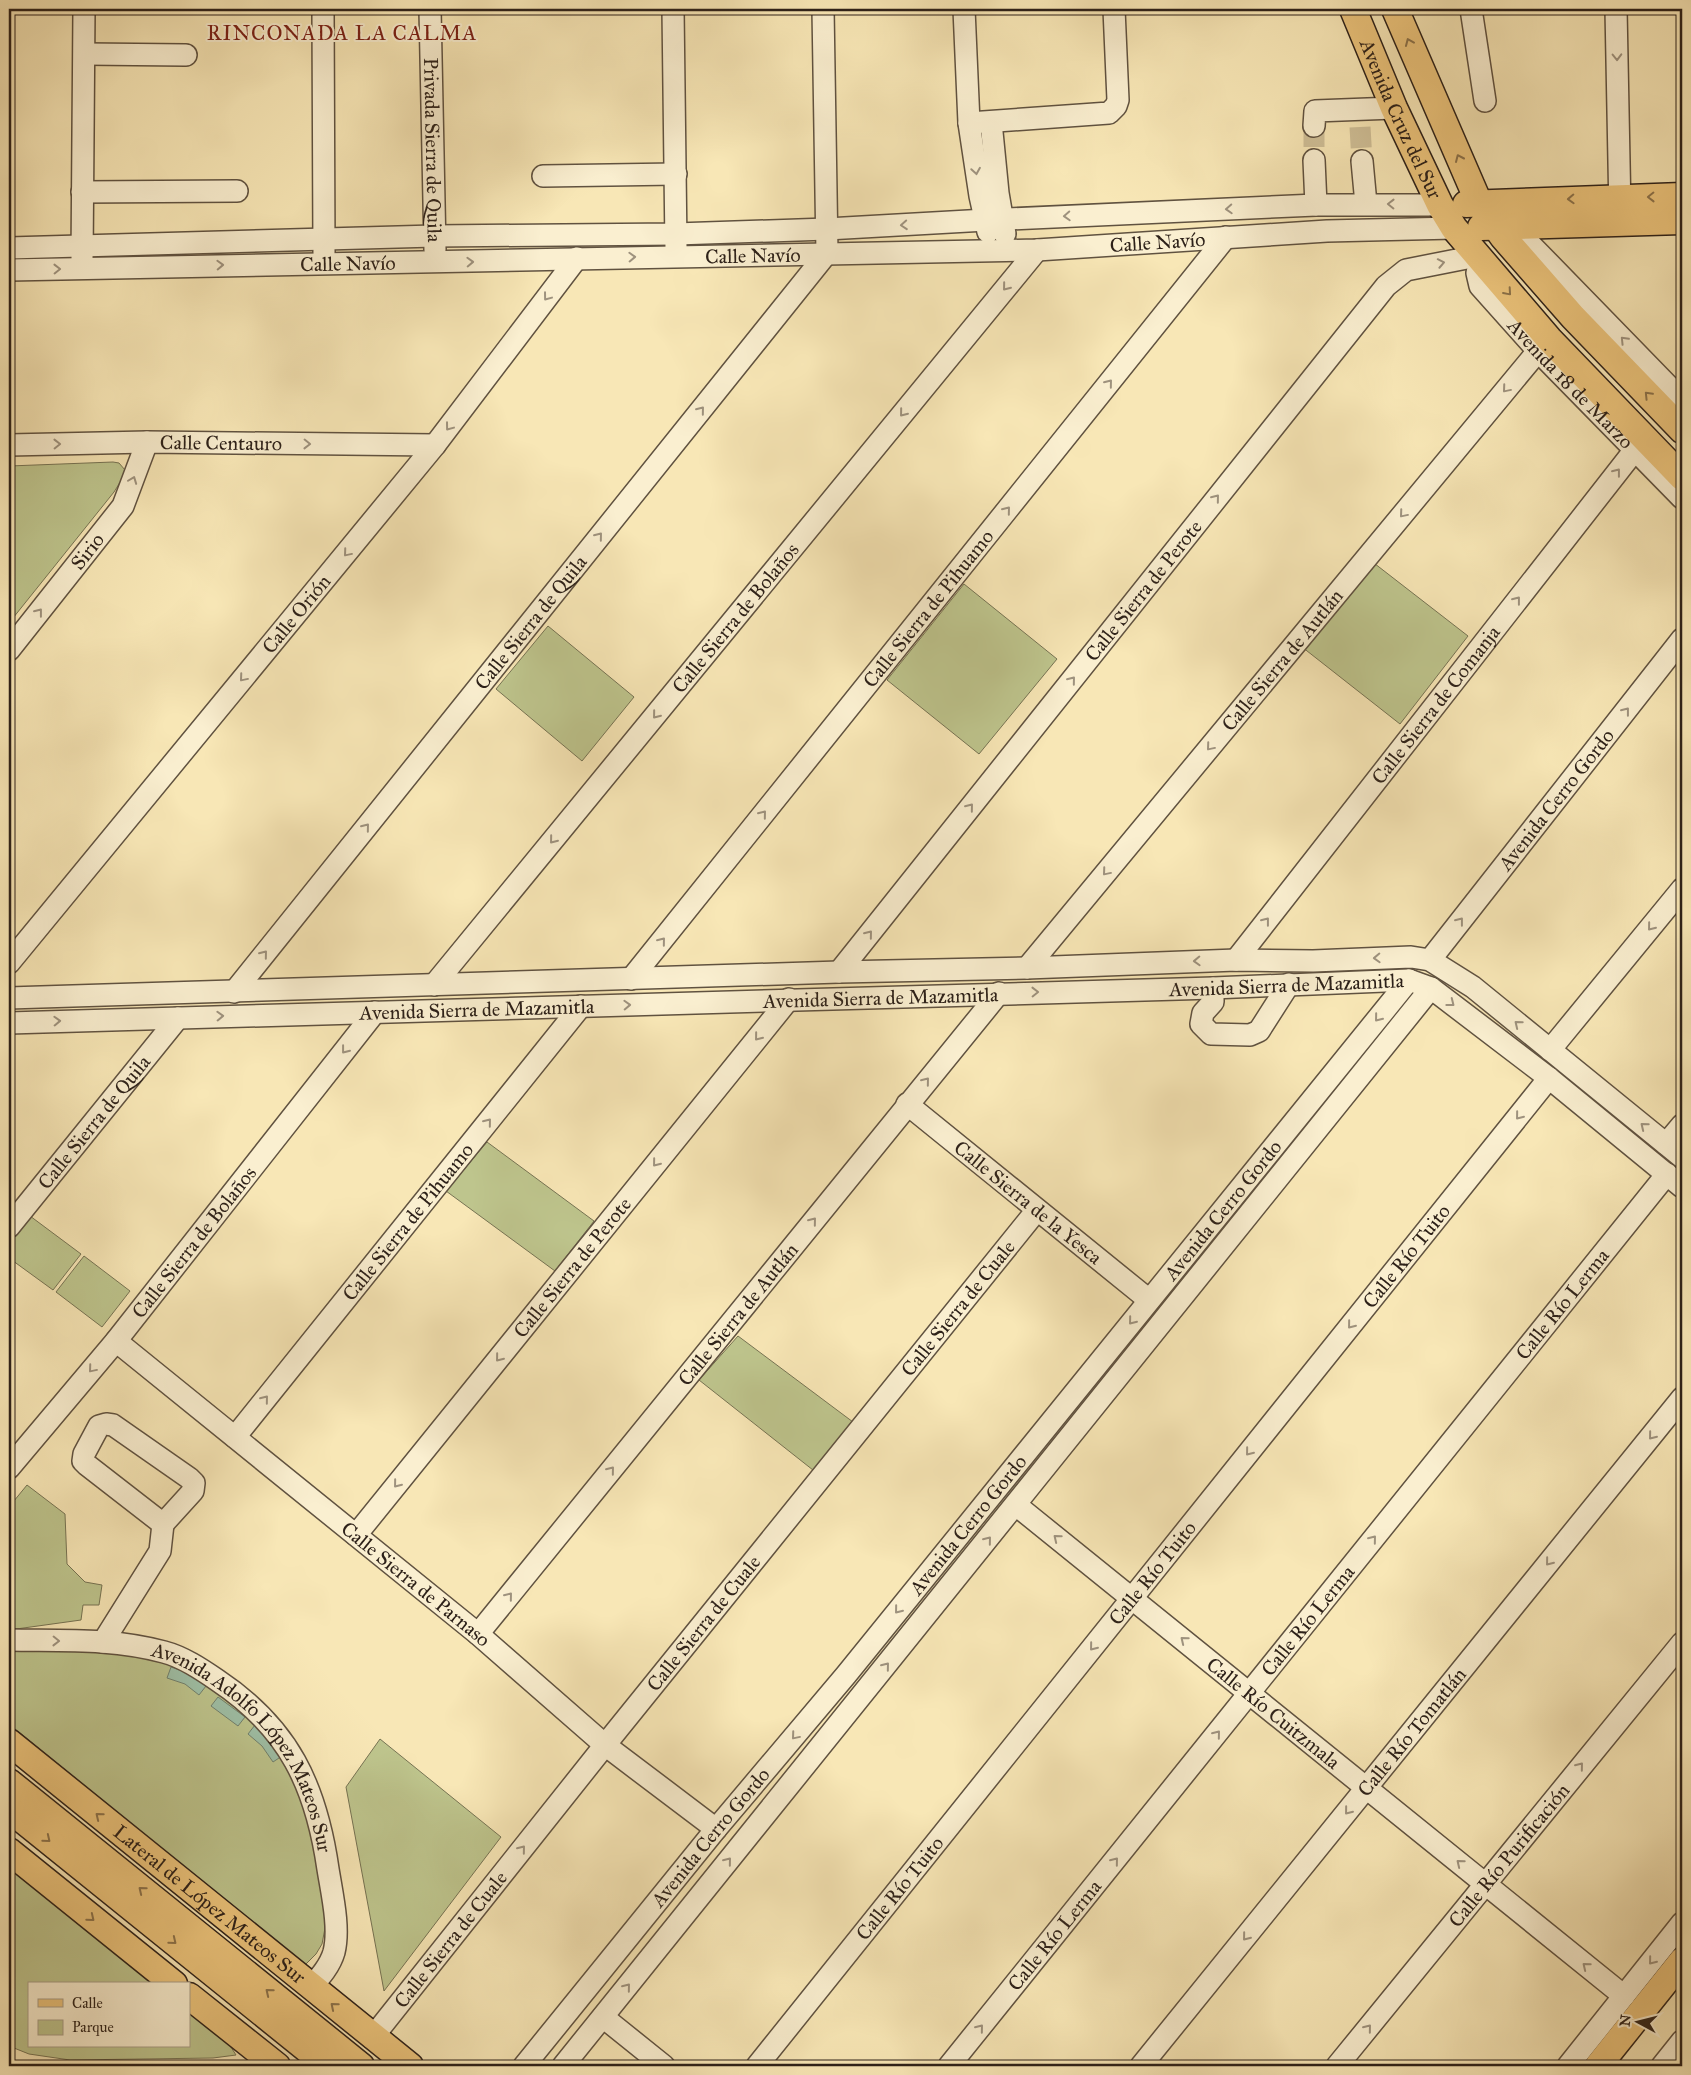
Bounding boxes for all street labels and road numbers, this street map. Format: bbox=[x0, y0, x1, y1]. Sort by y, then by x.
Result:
street label: Avenida Cruz del Sur bbox=[1354, 35, 1448, 203]
street label: Privada Sierra de Quila bbox=[419, 57, 447, 243]
street label: Calle Navío bbox=[1109, 227, 1206, 257]
street label: Calle Navío bbox=[705, 243, 801, 268]
street label: Calle Navío bbox=[300, 250, 396, 276]
street label: Avenida 18 de Marzo bbox=[1502, 313, 1639, 453]
street label: Calle Centauro bbox=[160, 430, 282, 455]
street label: Calle Sierra de Perote bbox=[1080, 515, 1207, 666]
street label: Calle Sierra de Pihuamo bbox=[858, 525, 999, 692]
street label: Sirio bbox=[65, 528, 109, 574]
street label: Calle Sierra de Bolaños bbox=[667, 538, 804, 698]
street label: Calle Sierra de Quila bbox=[470, 550, 592, 694]
street label: Calle Orión bbox=[257, 570, 336, 658]
street label: Calle Sierra de Autlán bbox=[1216, 584, 1348, 736]
street label: Calle Sierra de Comanja bbox=[1366, 620, 1505, 789]
street label: Avenida Cerro Gordo bbox=[1492, 724, 1619, 876]
street label: Avenida Sierra de Mazamitla bbox=[1168, 968, 1405, 1001]
street label: Avenida Sierra de Mazamitla bbox=[762, 982, 999, 1013]
street label: Avenida Sierra de Mazamitla bbox=[358, 994, 595, 1025]
street label: Calle Sierra de Quila bbox=[33, 1050, 156, 1194]
street label: Calle Sierra de la Yesca bbox=[949, 1135, 1107, 1270]
street label: Avenida Cerro Gordo bbox=[1158, 1135, 1287, 1286]
street label: Calle Sierra de Pihuamo bbox=[337, 1138, 478, 1305]
street label: Calle Sierra de Bolaños bbox=[127, 1161, 261, 1323]
street label: Calle Sierra de Perote bbox=[508, 1192, 636, 1342]
street label: Calle Río Tuito bbox=[1357, 1199, 1455, 1313]
street label: Calle Sierra de Cuale bbox=[896, 1235, 1020, 1381]
street label: Calle Sierra de Autlán bbox=[673, 1238, 803, 1391]
street label: Calle Río Lerma bbox=[1510, 1243, 1614, 1364]
street label: Avenida Cerro Gordo bbox=[903, 1450, 1032, 1600]
street label: Calle Sierra de Parnaso bbox=[337, 1516, 496, 1651]
street label: Calle Río Tuito bbox=[1103, 1516, 1201, 1630]
street label: Calle Sierra de Cuale bbox=[641, 1550, 765, 1696]
street label: Calle Río Lerma bbox=[1256, 1560, 1360, 1681]
street label: Avenida Adolfo López Mateos Sur bbox=[148, 1637, 337, 1855]
street label: Calle Río Cuitzmala bbox=[1202, 1652, 1346, 1774]
street label: Calle Río Tomatlán bbox=[1352, 1662, 1471, 1801]
street label: Avenida Cerro Gordo bbox=[645, 1763, 775, 1912]
street label: Calle Río Purificación bbox=[1443, 1779, 1575, 1932]
street label: Lateral de López Mateos Sur bbox=[109, 1819, 311, 1989]
street label: Calle Río Tuito bbox=[851, 1831, 948, 1945]
street label: Calle Sierra de Cuale bbox=[389, 1866, 512, 2012]
street label: Calle Río Lerma bbox=[1003, 1874, 1106, 1995]

